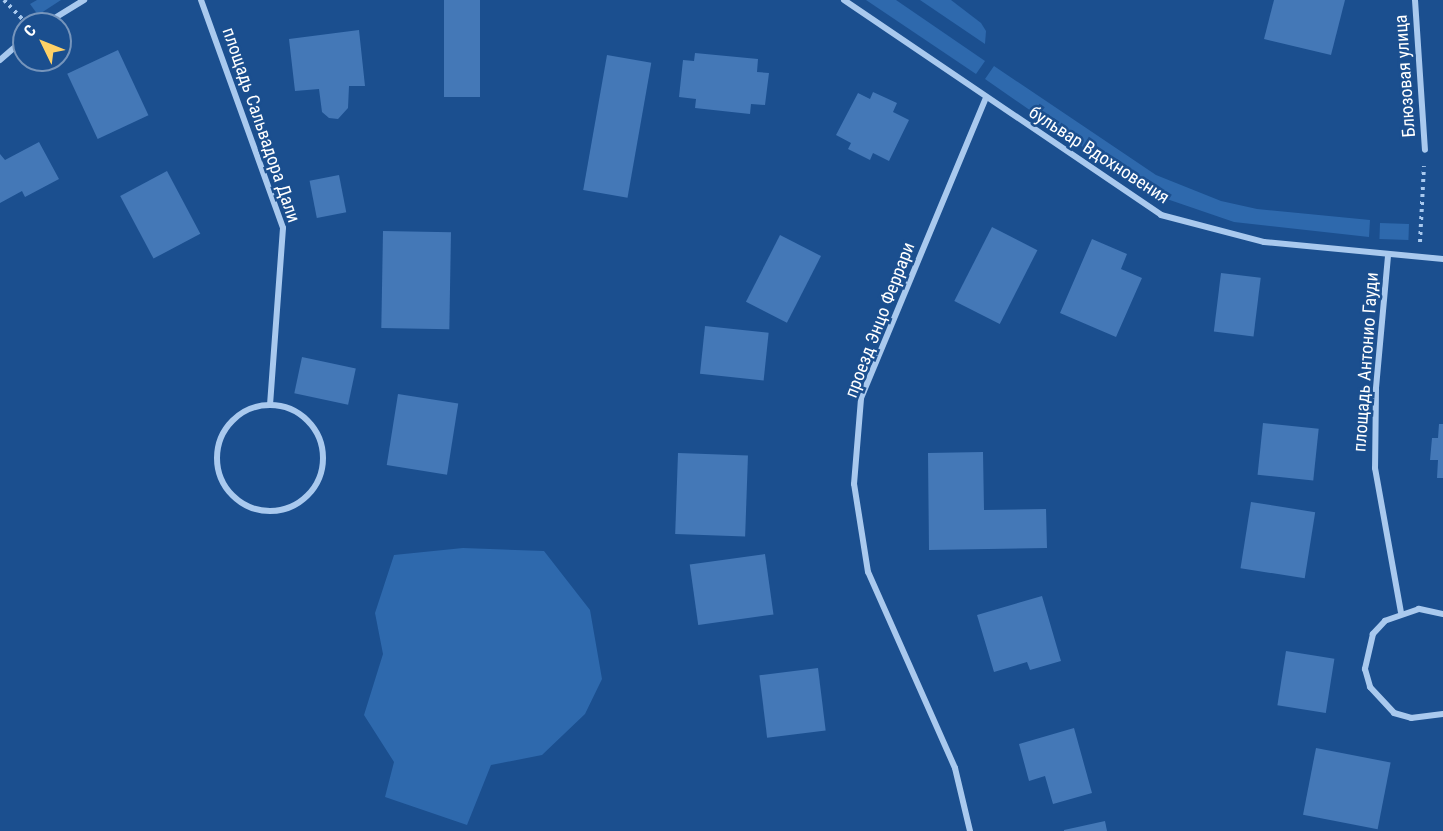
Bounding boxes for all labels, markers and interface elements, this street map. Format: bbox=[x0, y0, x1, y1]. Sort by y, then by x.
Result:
north arrow bbox=[12, 12, 72, 72]
street label: Блюзовая улица bbox=[1390, 14, 1420, 138]
text: С bbox=[20, 21, 40, 41]
street label: площадь Сальвадора Дали bbox=[217, 25, 305, 225]
street label: бульвар Вдохновения bbox=[1025, 101, 1173, 209]
street label: проезд Энцо Феррари bbox=[840, 239, 920, 401]
street label: площадь Антонио Гауди bbox=[1349, 271, 1383, 453]

